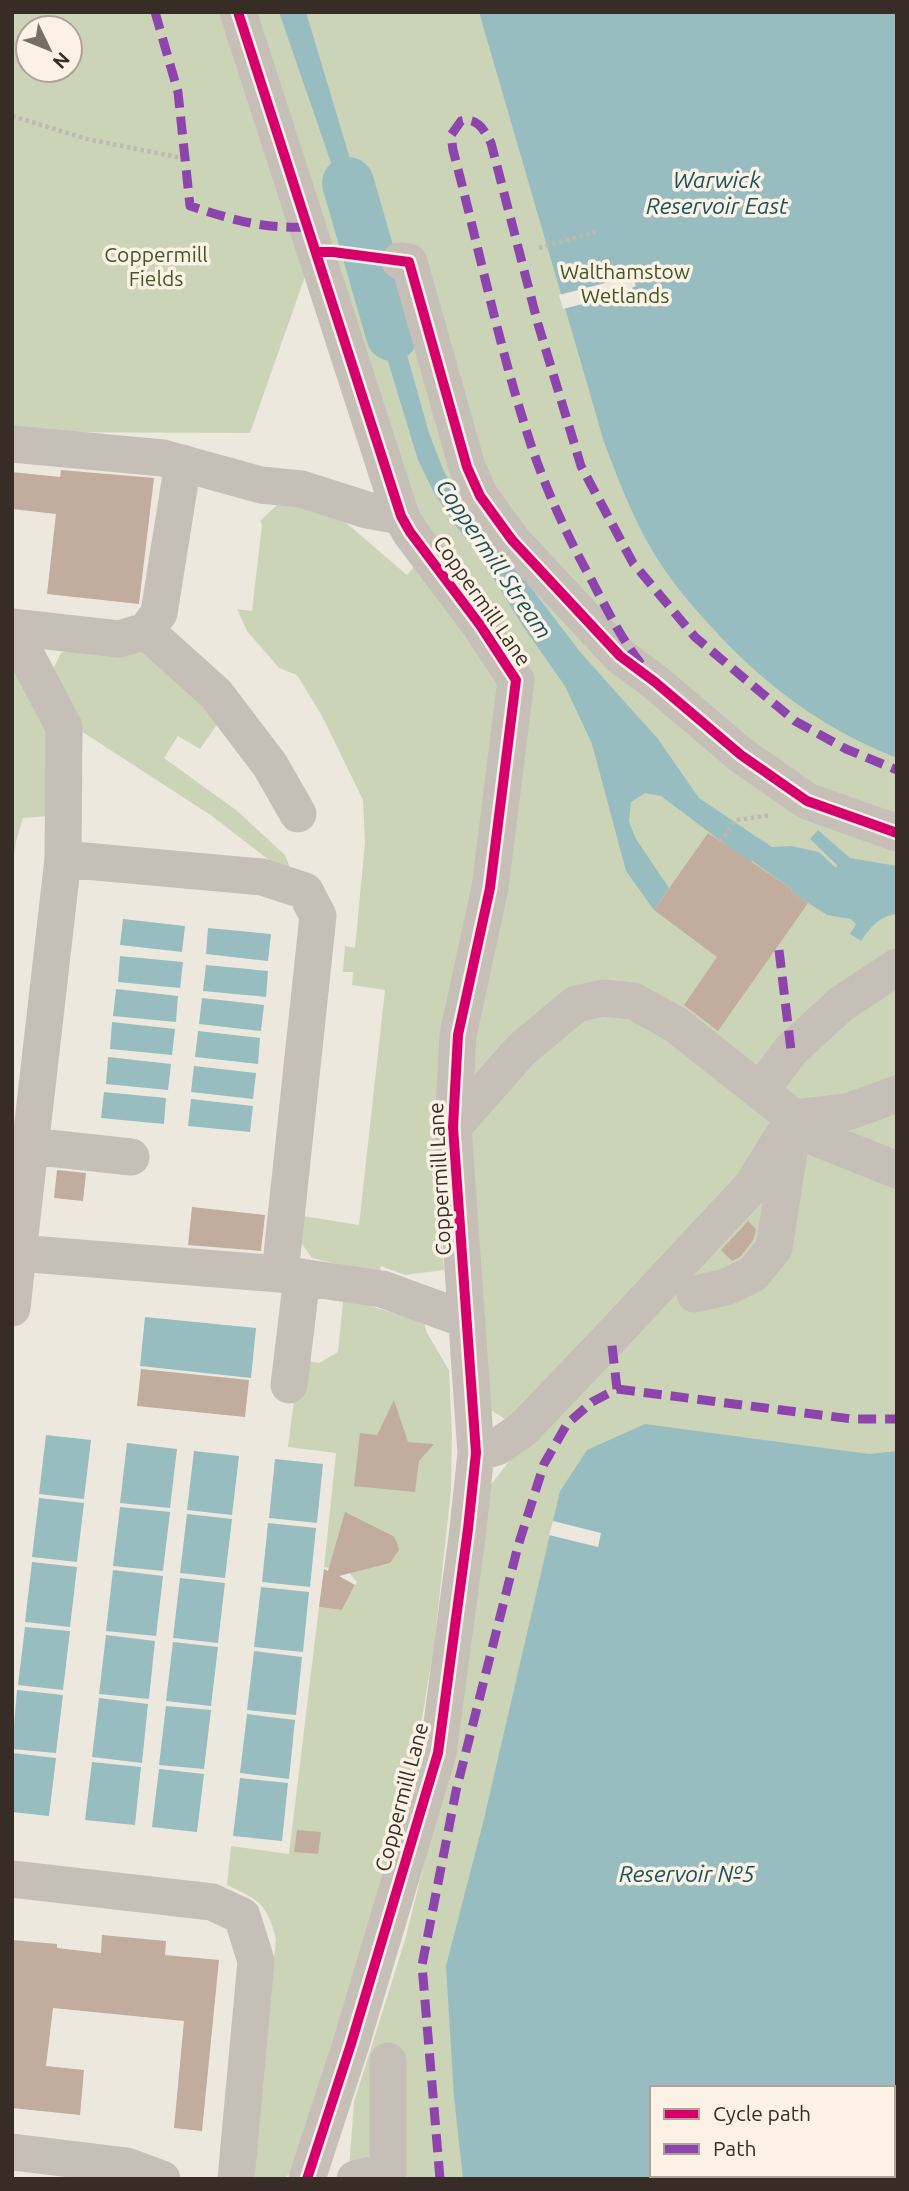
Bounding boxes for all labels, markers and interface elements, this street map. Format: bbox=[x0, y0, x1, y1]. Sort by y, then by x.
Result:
north arrow bbox=[14, 14, 84, 84]
text: N bbox=[49, 48, 74, 73]
water label: Warwick Reservoir East bbox=[646, 167, 789, 218]
park label: Coppermill Fields bbox=[104, 242, 208, 290]
park label: Walthamstow Wetlands bbox=[560, 259, 690, 307]
water label: Coppermill Stream bbox=[432, 474, 557, 643]
street label: Coppermill Lane bbox=[429, 531, 537, 670]
street label: Coppermill Lane bbox=[423, 1102, 455, 1256]
street label: Coppermill Lane bbox=[370, 1720, 432, 1874]
water label: Reservoir №5 bbox=[619, 1861, 755, 1886]
legend bbox=[650, 2086, 895, 2177]
text: Cycle path bbox=[713, 2101, 811, 2125]
text: Path bbox=[713, 2136, 756, 2160]

